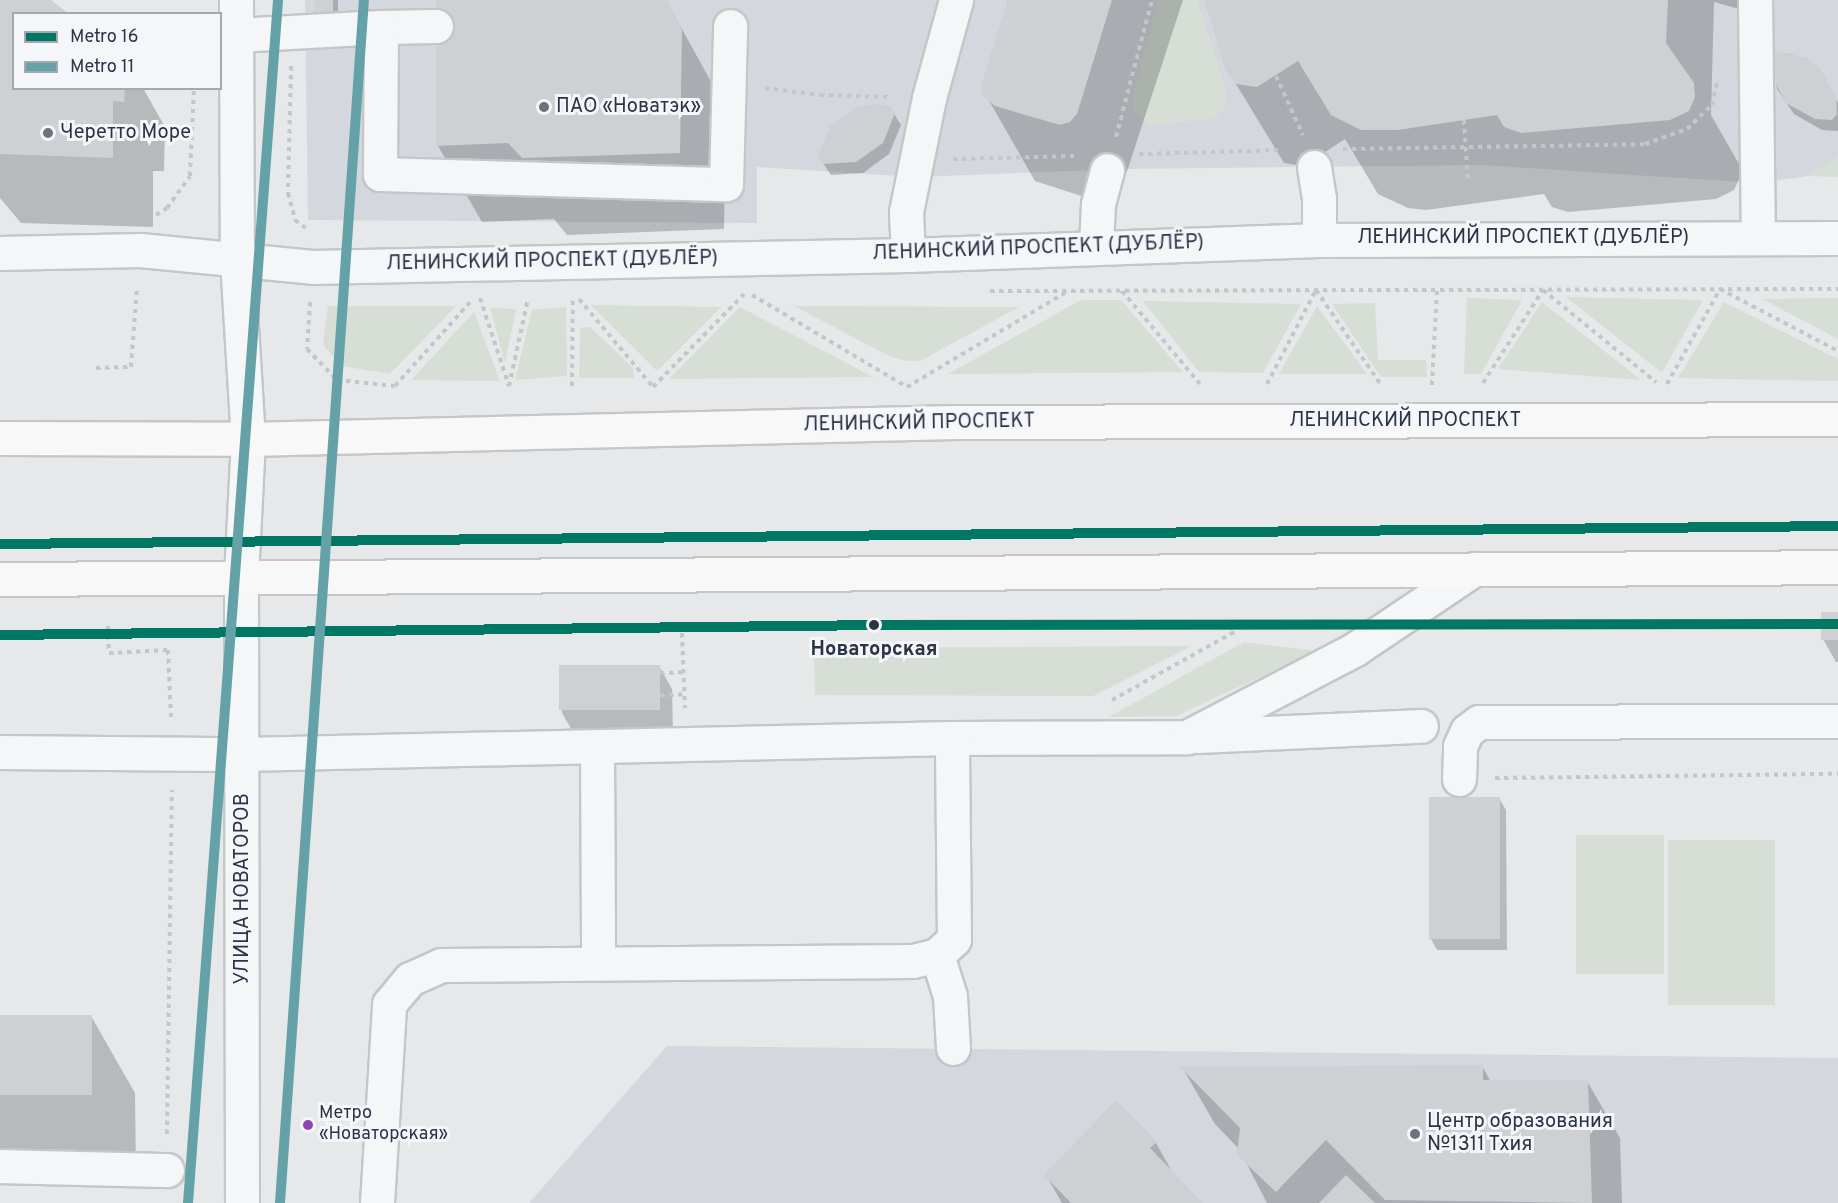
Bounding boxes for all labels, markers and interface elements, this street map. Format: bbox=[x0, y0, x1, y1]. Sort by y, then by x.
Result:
legend bbox=[12, 12, 222, 90]
text: Metro 16 bbox=[70, 26, 138, 49]
text: Metro 11 bbox=[70, 56, 134, 79]
place label: ПАО «Новатэк» bbox=[556, 95, 701, 119]
marker: ПАО «Новатэк» bbox=[537, 100, 551, 114]
place label: Черетто Море bbox=[60, 121, 191, 145]
marker: Черетто Море bbox=[41, 126, 55, 140]
street label: ЛЕНИНСКИЙ ПРОСПЕКТ (ДУБЛЁР) bbox=[1357, 226, 1689, 250]
street label: ЛЕНИНСКИЙ ПРОСПЕКТ (ДУБЛЁР) bbox=[871, 231, 1205, 267]
street label: ЛЕНИНСКИЙ ПРОСПЕКТ (ДУБЛЁР) bbox=[385, 247, 719, 277]
street label: ЛЕНИНСКИЙ ПРОСПЕКТ bbox=[1289, 409, 1521, 433]
street label: ЛЕНИНСКИЙ ПРОСПЕКТ bbox=[803, 410, 1035, 438]
marker: Новаторская bbox=[863, 614, 885, 636]
place label: Новаторская bbox=[811, 638, 937, 662]
street label: УЛИЦА НОВАТОРОВ bbox=[231, 793, 255, 985]
place label: Метро «Новаторская» bbox=[319, 1104, 448, 1146]
place label: Центр образования №1311 Тхия bbox=[1427, 1110, 1613, 1157]
marker: Метро «Новаторская» bbox=[302, 1119, 314, 1131]
marker: Центр образования №1311 Тхия bbox=[1408, 1127, 1422, 1141]

